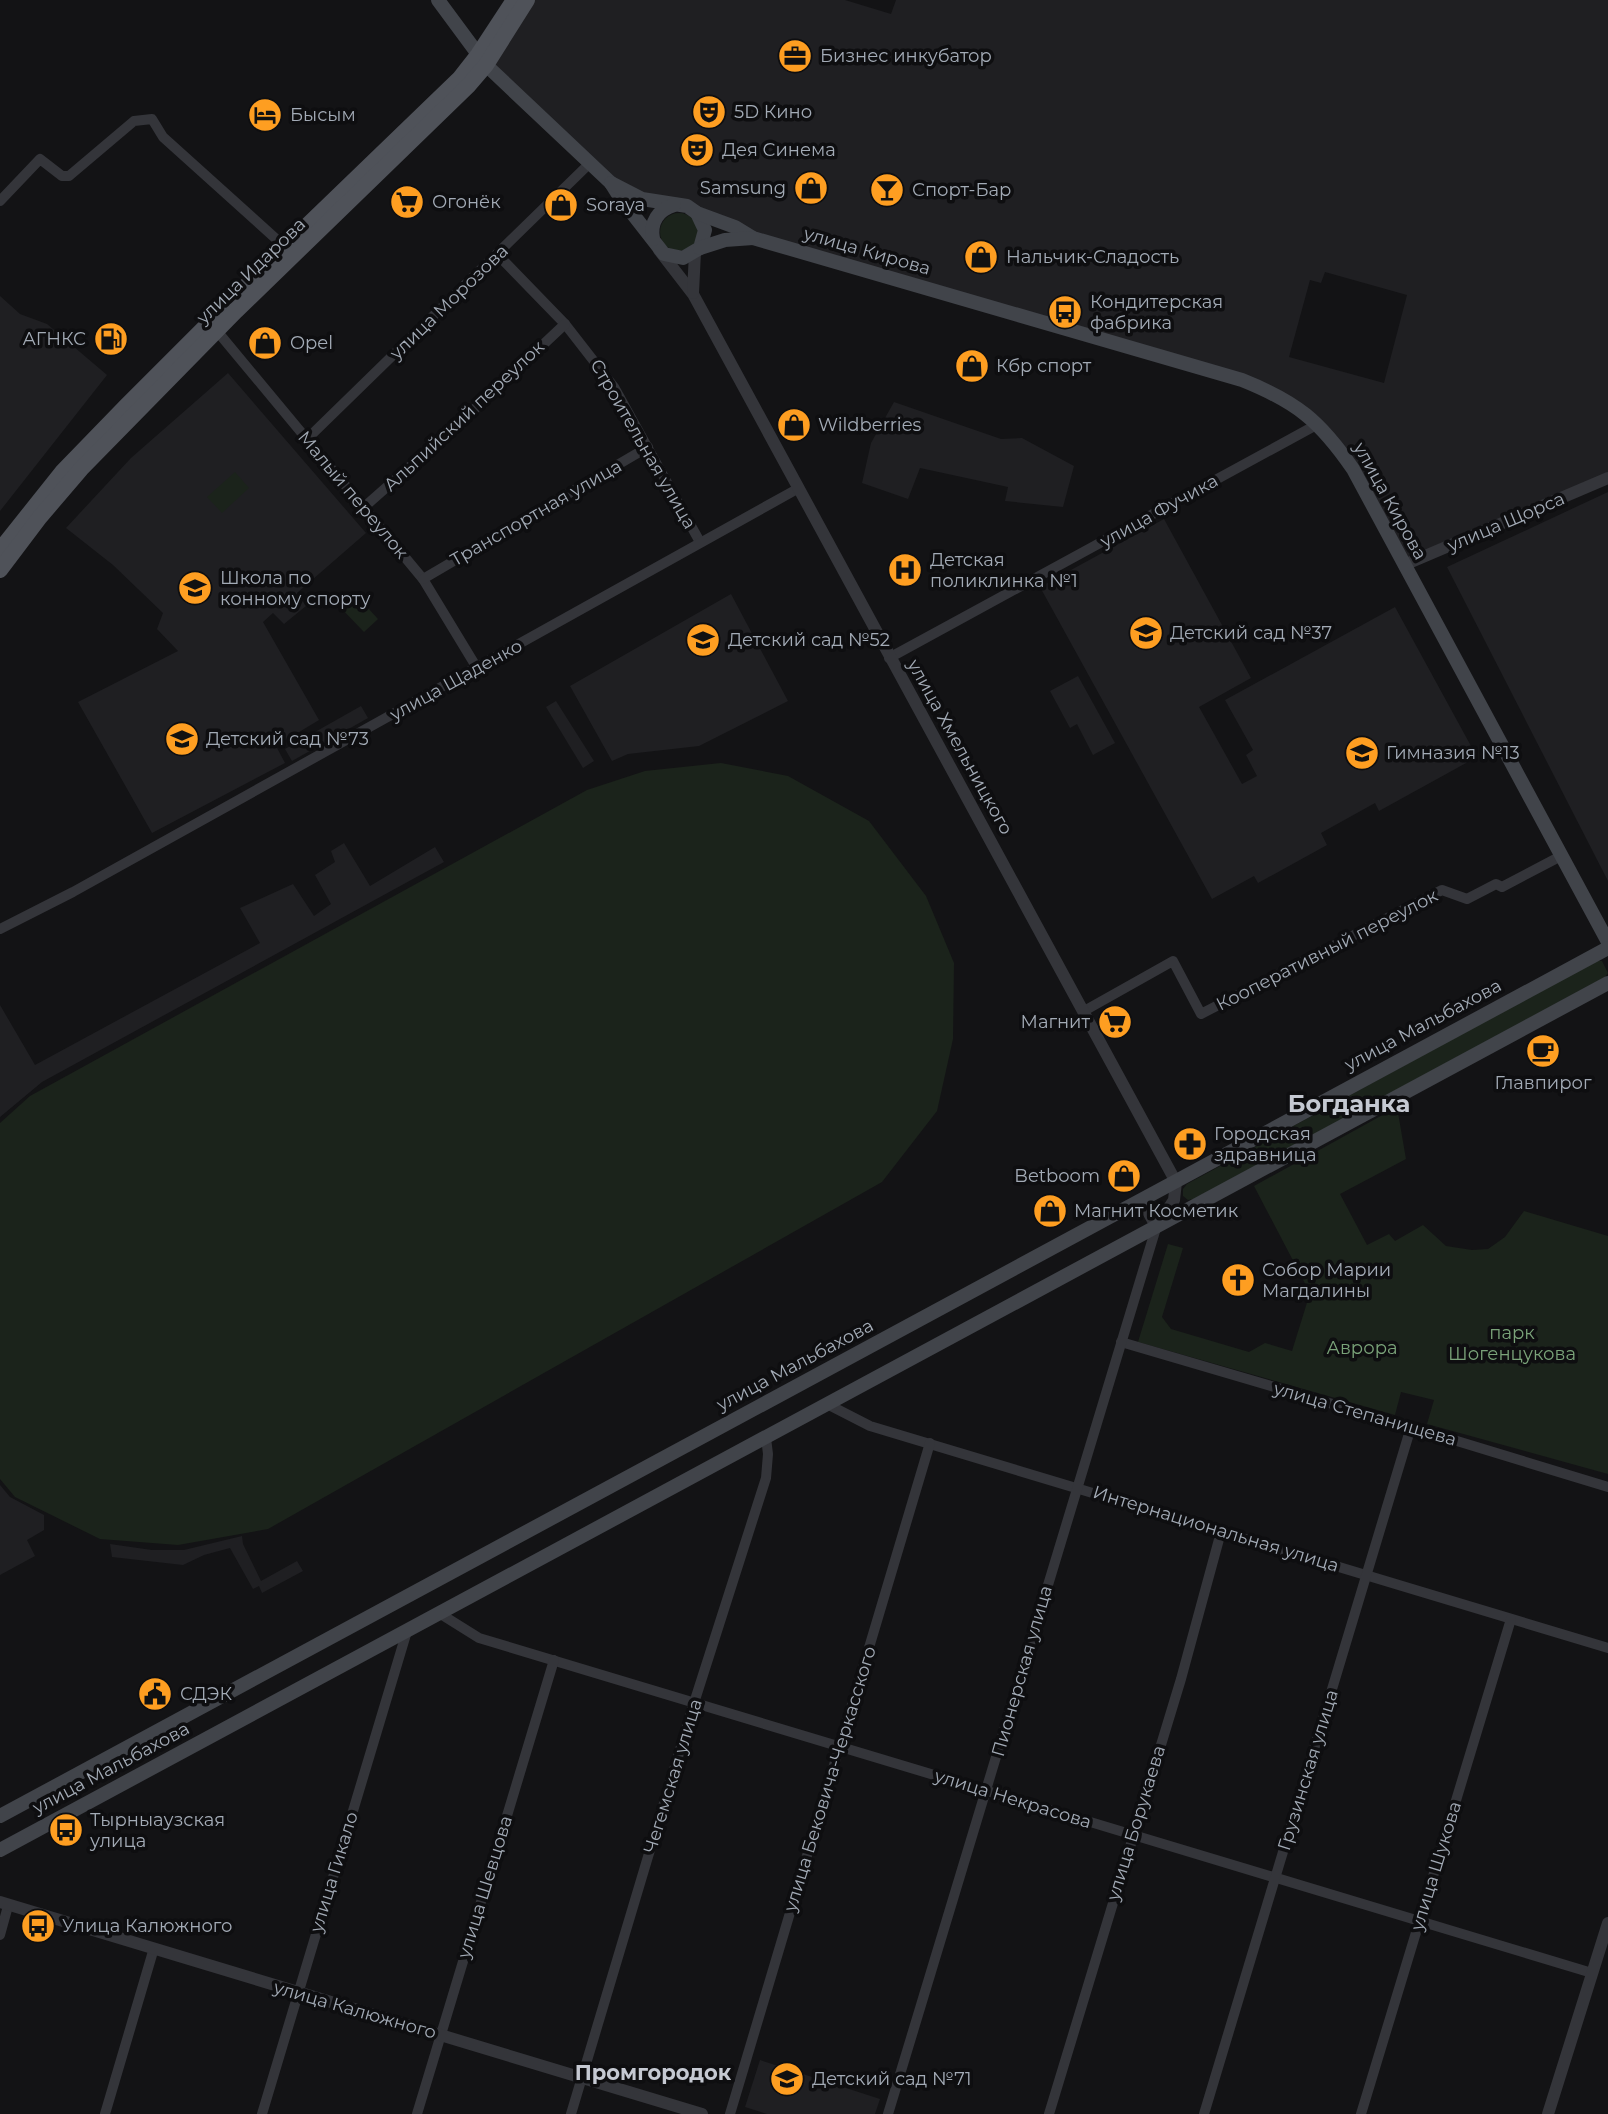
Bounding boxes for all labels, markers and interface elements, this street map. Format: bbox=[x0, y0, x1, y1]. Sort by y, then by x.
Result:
office icon: Бизнес инкубатор bbox=[776, 37, 814, 75]
place label: Бизнес инкубатор bbox=[820, 45, 992, 67]
theatre icon: 5D Кино bbox=[690, 93, 728, 131]
hotel icon: Бысым bbox=[246, 96, 284, 134]
place label: 5D Кино bbox=[734, 101, 812, 123]
place label: Бысым bbox=[290, 104, 356, 126]
theatre icon: Дея Синема bbox=[678, 131, 716, 169]
place label: Дея Синема bbox=[722, 139, 836, 161]
shop icon: Samsung bbox=[792, 169, 830, 207]
bar icon: Спорт-Бар bbox=[868, 171, 906, 209]
place label: Samsung bbox=[700, 177, 786, 199]
place label: Спорт-Бар bbox=[912, 179, 1011, 201]
supermarket icon: Огонёк bbox=[388, 183, 426, 221]
shop icon: Soraya bbox=[542, 186, 580, 224]
place label: Огонёк bbox=[432, 191, 501, 213]
place label: Soraya bbox=[586, 194, 645, 216]
street label: улица Идарова bbox=[191, 213, 310, 329]
street label: улица Кирова bbox=[800, 222, 933, 280]
shop icon: Нальчик-Сладость bbox=[962, 238, 1000, 276]
street label: улица Морозова bbox=[385, 240, 513, 365]
place label: Нальчик-Сладость bbox=[1006, 246, 1179, 268]
place label: Кондитерская фабрика bbox=[1090, 291, 1223, 334]
bus stop icon: Кондитерская фабрика bbox=[1046, 293, 1084, 331]
fuel station icon: АГНКС bbox=[92, 320, 130, 358]
shop icon: Opel bbox=[246, 324, 284, 362]
place label: АГНКС bbox=[22, 328, 86, 350]
place label: Opel bbox=[290, 332, 333, 354]
street label: Альпийский переулок bbox=[379, 336, 549, 496]
shop icon: Кбр спорт bbox=[953, 347, 991, 385]
street label: Строительная улица bbox=[585, 355, 701, 533]
place label: Кбр спорт bbox=[996, 355, 1092, 377]
shop icon: Wildberries bbox=[775, 406, 813, 444]
place label: Wildberries bbox=[818, 414, 922, 436]
street label: Малый переулок bbox=[293, 427, 413, 564]
street label: улица Кирова bbox=[1348, 438, 1431, 564]
street label: Транспортная улица bbox=[447, 455, 625, 571]
street label: улица Фучика bbox=[1095, 470, 1222, 553]
street label: улица Щорса bbox=[1443, 487, 1568, 557]
place label: Детская поликлинка №1 bbox=[930, 549, 1078, 592]
hospital icon: Детская поликлинка №1 bbox=[886, 551, 924, 589]
place label: Школа по конному спорту bbox=[220, 567, 371, 610]
school or university icon: Школа по конному спорту bbox=[176, 569, 214, 607]
school or university icon: Детский сад №37 bbox=[1127, 614, 1165, 652]
school or university icon: Детский сад №52 bbox=[684, 621, 722, 659]
place label: Детский сад №37 bbox=[1170, 622, 1332, 644]
place label: Детский сад №52 bbox=[728, 629, 890, 651]
street label: улица Щаденко bbox=[385, 634, 526, 726]
street label: улица Хмельницкого bbox=[902, 655, 1017, 839]
school or university icon: Детский сад №73 bbox=[163, 720, 201, 758]
place label: Детский сад №73 bbox=[206, 728, 369, 750]
school or university icon: Гимназия №13 bbox=[1343, 734, 1381, 772]
place label: Гимназия №13 bbox=[1386, 742, 1520, 764]
street label: Кооперативный переулок bbox=[1213, 884, 1442, 1016]
street label: улица Мальбахова bbox=[1340, 974, 1505, 1076]
supermarket icon: Магнит bbox=[1096, 1003, 1134, 1041]
place label: Магнит bbox=[1021, 1011, 1090, 1033]
cafe icon: Главпирог bbox=[1524, 1032, 1562, 1070]
place label: Главпирог bbox=[1494, 1072, 1592, 1094]
district label: Богданка bbox=[1288, 1089, 1410, 1118]
place label: Городская здравница bbox=[1214, 1123, 1316, 1166]
pharmacy icon: Городская здравница bbox=[1171, 1125, 1209, 1163]
shop icon: Betboom bbox=[1105, 1157, 1143, 1195]
place label: Betboom bbox=[1014, 1165, 1100, 1187]
shop icon: Магнит Косметик bbox=[1031, 1192, 1069, 1230]
place label: Магнит Косметик bbox=[1074, 1200, 1239, 1222]
place label: Собор Марии Магдалины bbox=[1262, 1259, 1391, 1302]
church icon: Собор Марии Магдалины bbox=[1219, 1261, 1257, 1299]
street label: улица Мальбахова bbox=[712, 1314, 877, 1416]
park label: парк Шогенцукова bbox=[1448, 1322, 1576, 1365]
park label: Аврора bbox=[1327, 1337, 1397, 1359]
street label: улица Степанищева bbox=[1270, 1377, 1459, 1451]
street label: Интернациональная улица bbox=[1090, 1481, 1342, 1577]
street label: Пионерская улица bbox=[987, 1583, 1057, 1759]
street label: улица Бековича-Черкасского bbox=[779, 1644, 881, 1915]
public building icon: СДЭК bbox=[136, 1675, 174, 1713]
place label: СДЭК bbox=[180, 1683, 233, 1705]
street label: Грузинская улица bbox=[1273, 1687, 1343, 1853]
street label: Чегемская улица bbox=[639, 1696, 707, 1856]
street label: улица Мальбахова bbox=[28, 1717, 193, 1819]
street label: улица Борукаева bbox=[1102, 1743, 1170, 1904]
street label: улица Некрасова bbox=[931, 1764, 1094, 1833]
street label: улица Шукова bbox=[1406, 1799, 1466, 1934]
place label: Тырныаузская улица bbox=[89, 1809, 225, 1852]
street label: улица Гикало bbox=[305, 1809, 363, 1936]
bus stop icon: Тырныаузская улица bbox=[47, 1811, 85, 1849]
street label: улица Шевцова bbox=[453, 1813, 517, 1962]
bus stop icon: Улица Калюжного bbox=[19, 1907, 57, 1945]
place label: Улица Калюжного bbox=[62, 1915, 232, 1937]
street label: улица Калюжного bbox=[270, 1976, 439, 2044]
district label: Промгородок bbox=[575, 2060, 732, 2085]
school or university icon: Детский сад №71 bbox=[768, 2060, 806, 2098]
place label: Детский сад №71 bbox=[812, 2068, 972, 2090]

